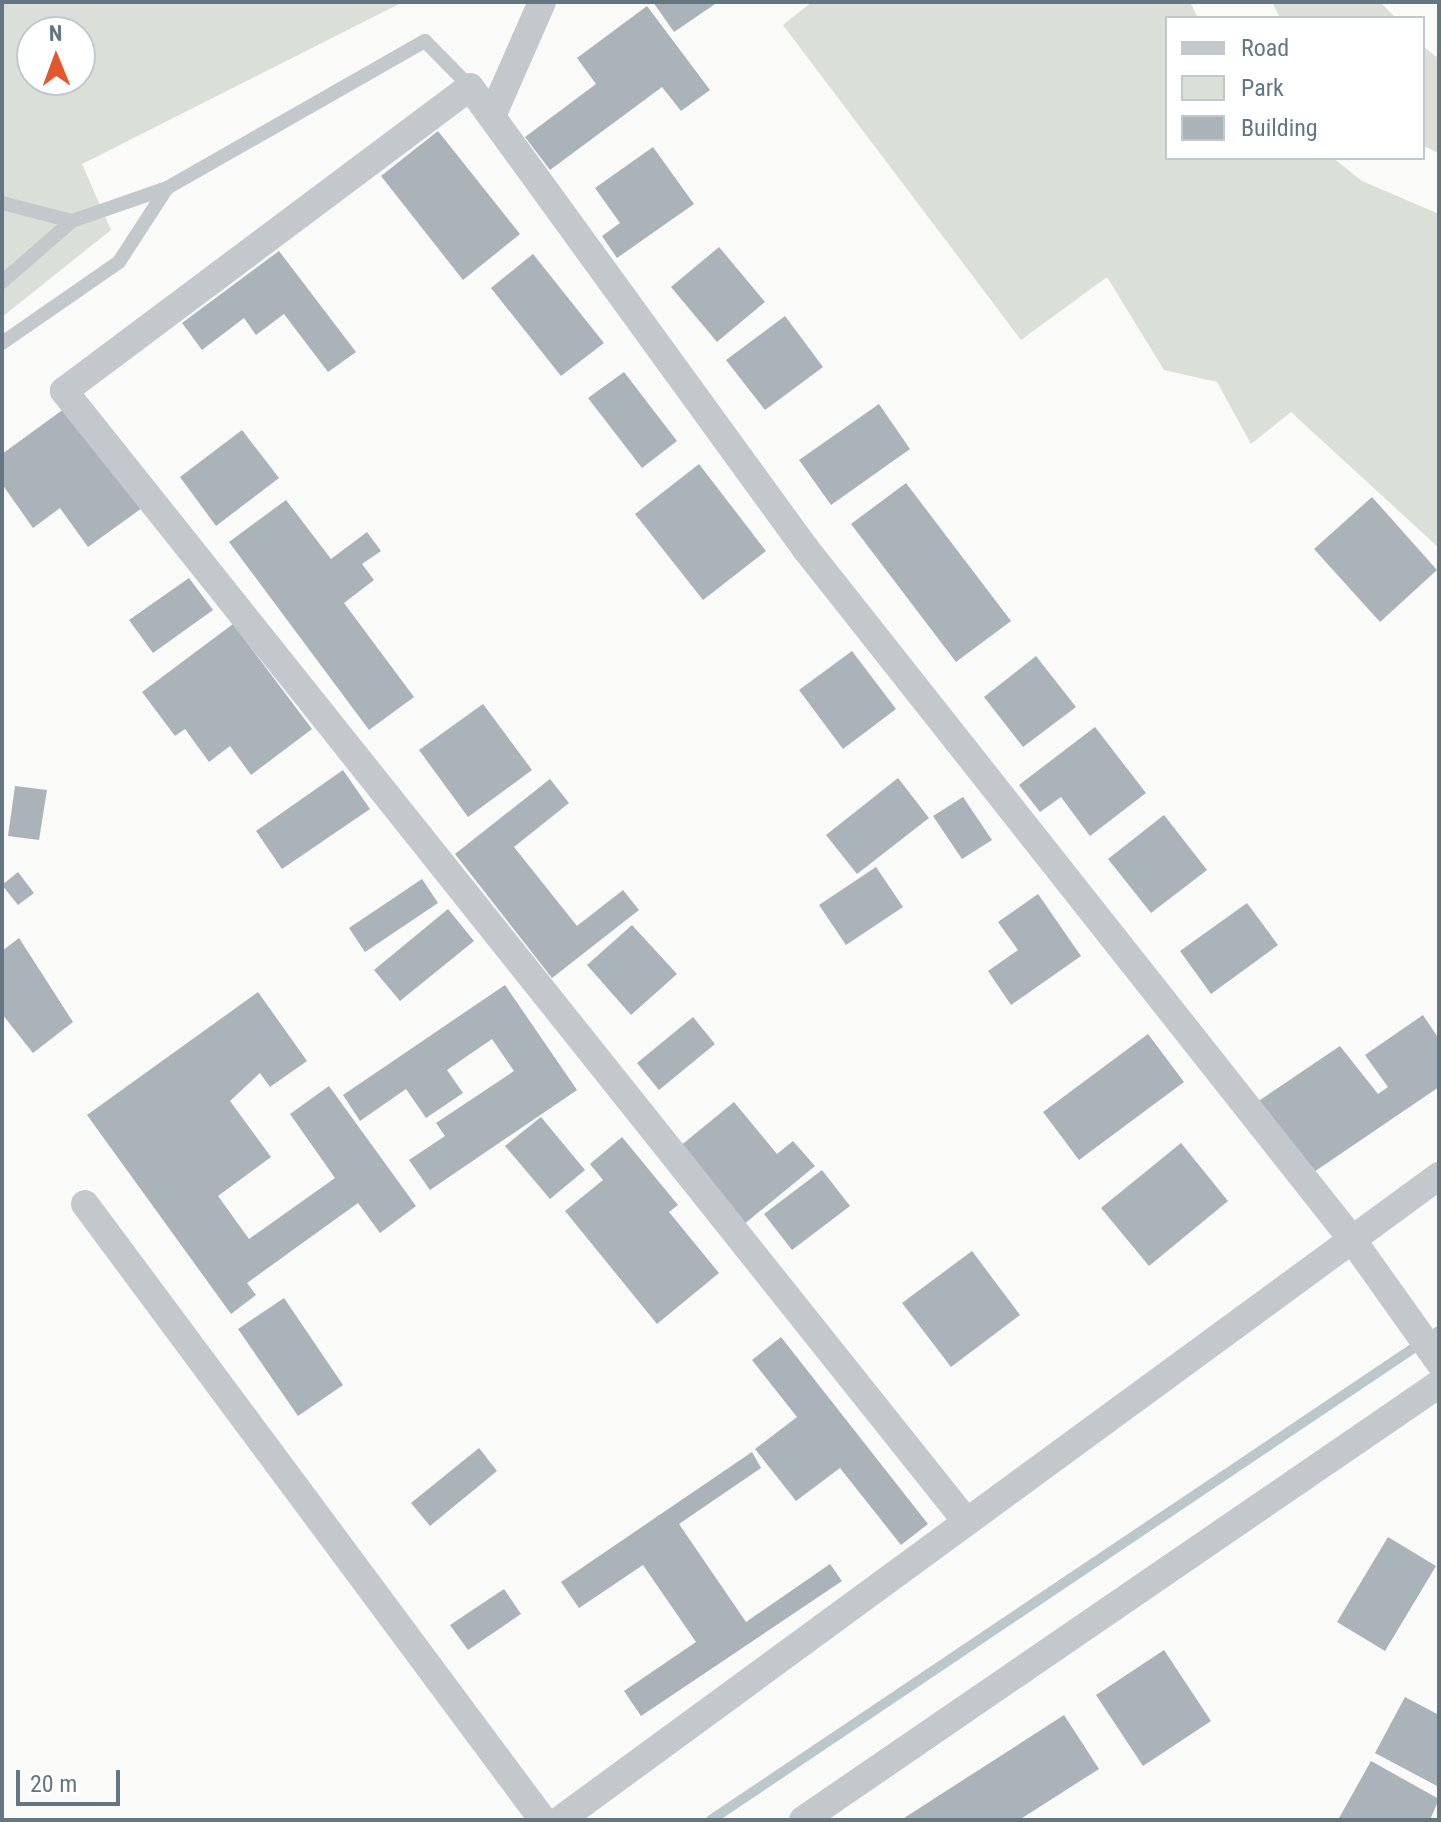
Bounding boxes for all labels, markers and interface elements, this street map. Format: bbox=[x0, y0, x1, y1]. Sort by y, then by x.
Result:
north arrow bbox=[16, 16, 96, 96]
legend bbox=[1165, 16, 1425, 160]
text: N bbox=[49, 21, 63, 46]
text: Road bbox=[1241, 34, 1289, 62]
text: Park bbox=[1241, 74, 1284, 102]
text: Building bbox=[1241, 114, 1318, 142]
scale bar bbox=[20, 1754, 124, 1804]
text: 20 m bbox=[30, 1770, 77, 1798]

